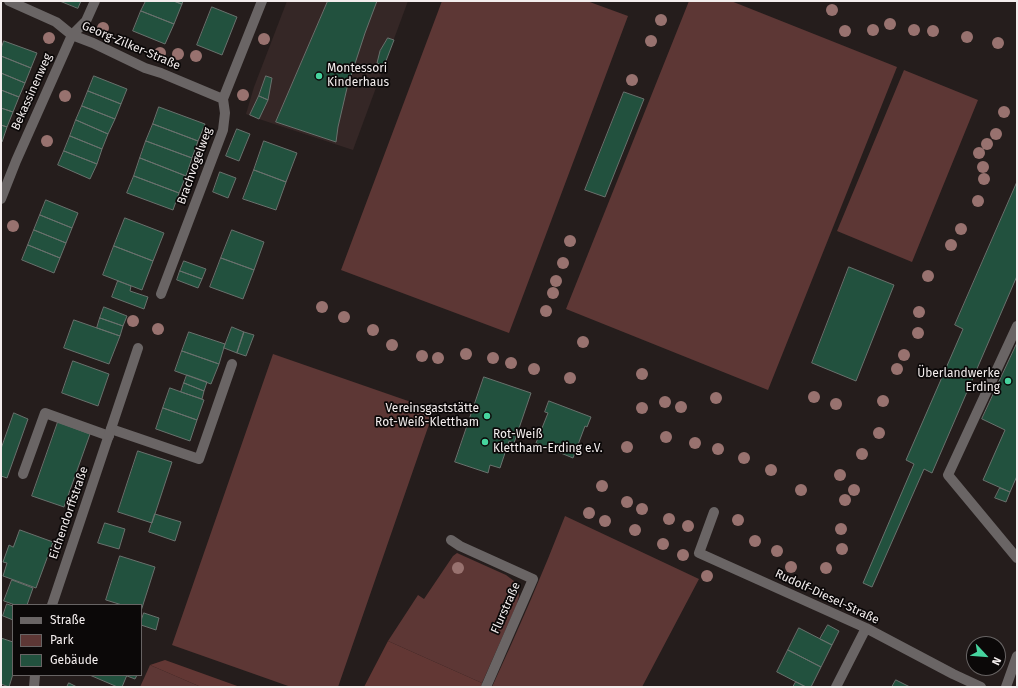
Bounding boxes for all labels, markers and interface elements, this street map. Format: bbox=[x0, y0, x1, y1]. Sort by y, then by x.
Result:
street label: Georg-Zilker-Straße bbox=[80, 19, 182, 73]
street label: Bekassinenweg bbox=[9, 51, 55, 133]
place label: Montessori Kinderhaus bbox=[327, 62, 389, 90]
marker: Montessori Kinderhaus bbox=[314, 71, 324, 81]
street label: Brachvogelweg bbox=[174, 125, 216, 207]
place label: Überlandwerke Erding bbox=[917, 367, 1000, 395]
marker: Überlandwerke Erding bbox=[1003, 376, 1013, 386]
place label: Vereinsgaststätte Rot-Weiß-Klettham bbox=[375, 402, 479, 430]
marker: Vereinsgaststätte Rot-Weiß-Klettham bbox=[482, 411, 492, 421]
place label: Rot-Weiß Klettham-Erding e.V. bbox=[493, 428, 603, 456]
marker: Rot-Weiß Klettham-Erding e.V. bbox=[480, 437, 490, 447]
street label: Eichendorffstraße bbox=[46, 465, 92, 561]
street label: Rudolf-Diesel-Straße bbox=[773, 567, 881, 627]
street label: Flurstraße bbox=[488, 580, 524, 636]
legend bbox=[12, 604, 142, 676]
text: Straße bbox=[50, 613, 85, 627]
text: Park bbox=[50, 633, 74, 647]
north arrow bbox=[966, 636, 1006, 676]
text: Gebäude bbox=[50, 653, 98, 667]
text: N bbox=[989, 655, 1004, 667]

